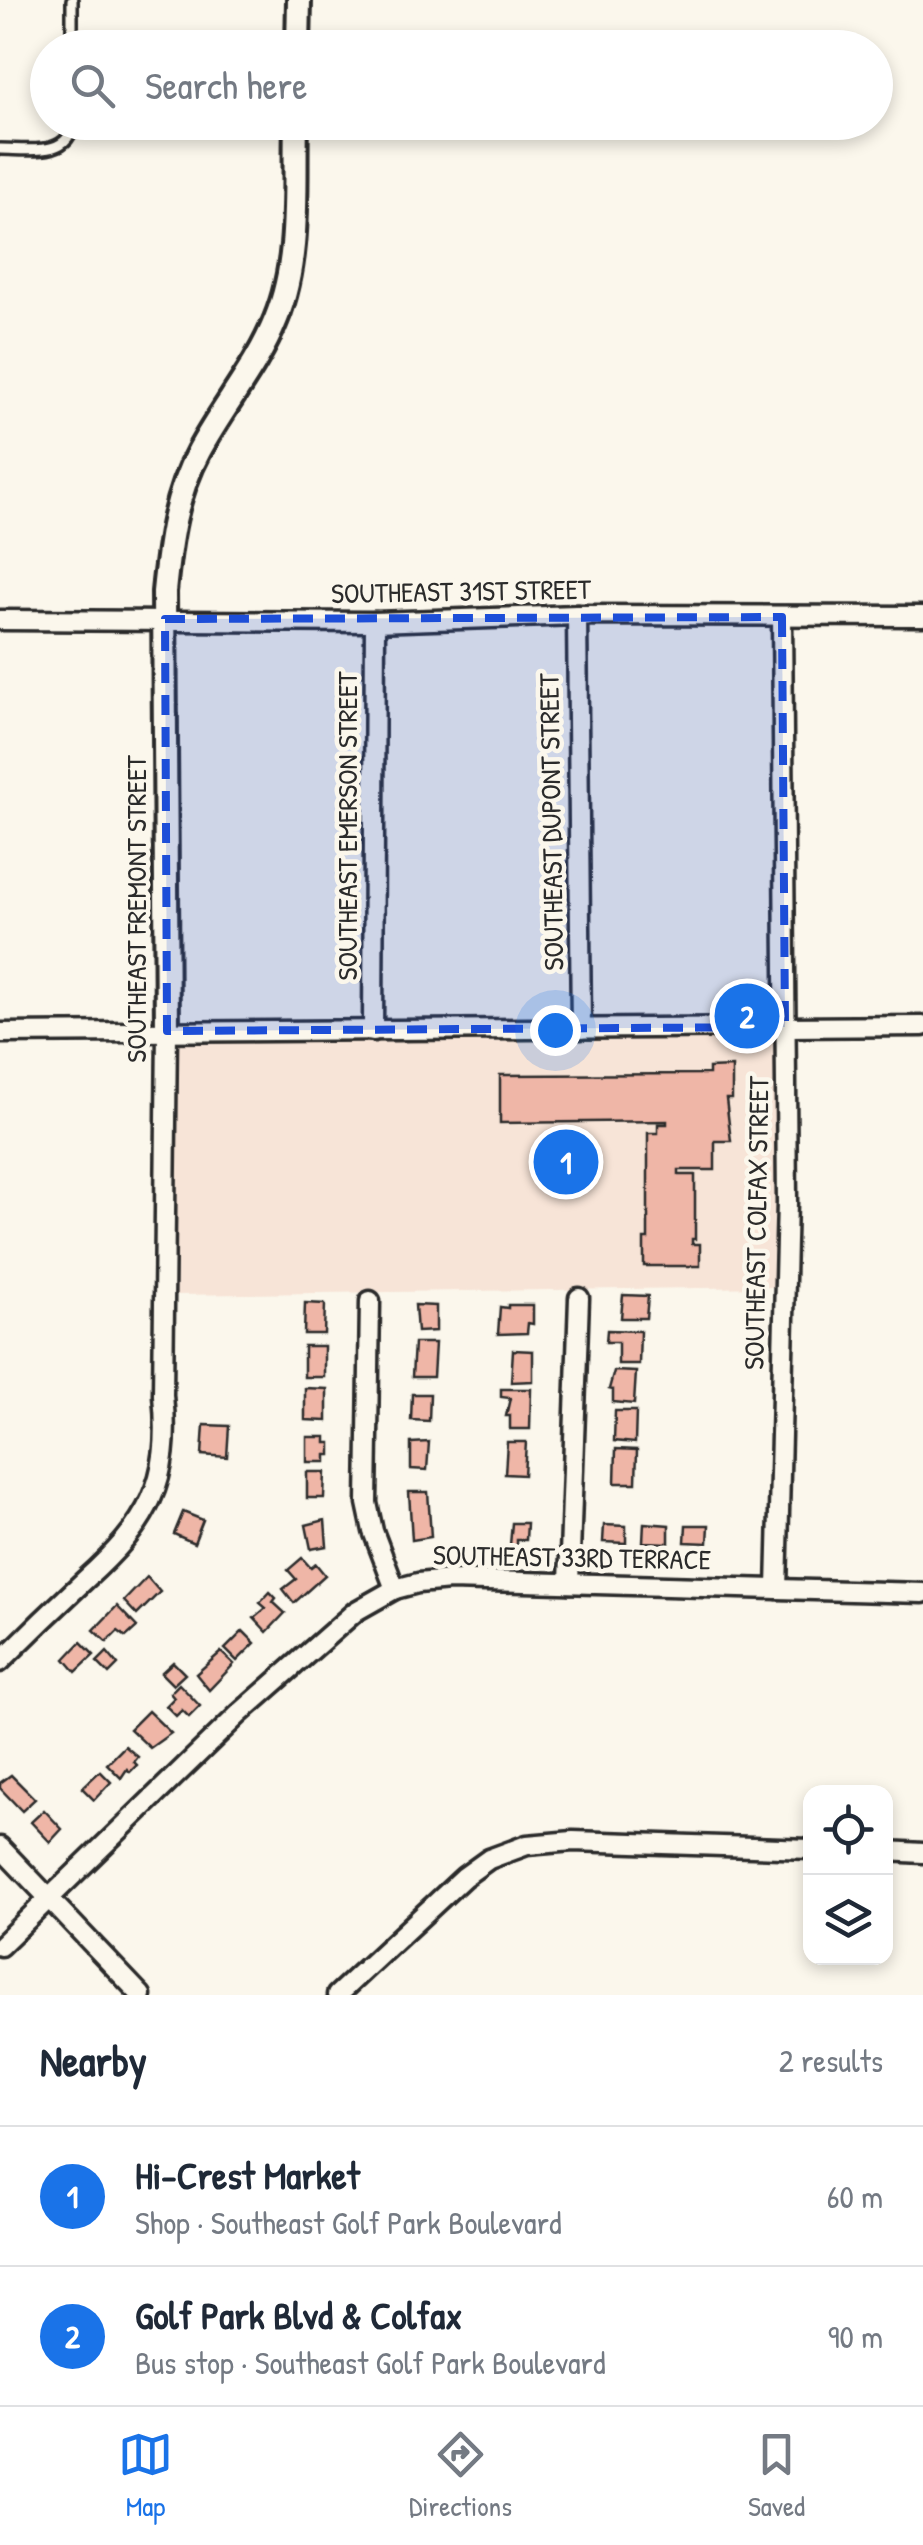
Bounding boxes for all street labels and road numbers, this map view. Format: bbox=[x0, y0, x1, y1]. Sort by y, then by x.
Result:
street label: SOUTHEAST 31ST STREET bbox=[331, 570, 592, 612]
street label: SOUTHEAST EMERSON STREET bbox=[328, 671, 366, 980]
street label: SOUTHEAST DUPONT STREET bbox=[529, 672, 573, 971]
street label: SOUTHEAST FREMONT STREET bbox=[117, 754, 155, 1063]
street label: SOUTHEAST COLFAX STREET bbox=[734, 1075, 778, 1370]
street label: SOUTHEAST 33RD TERRACE bbox=[433, 1536, 711, 1578]

